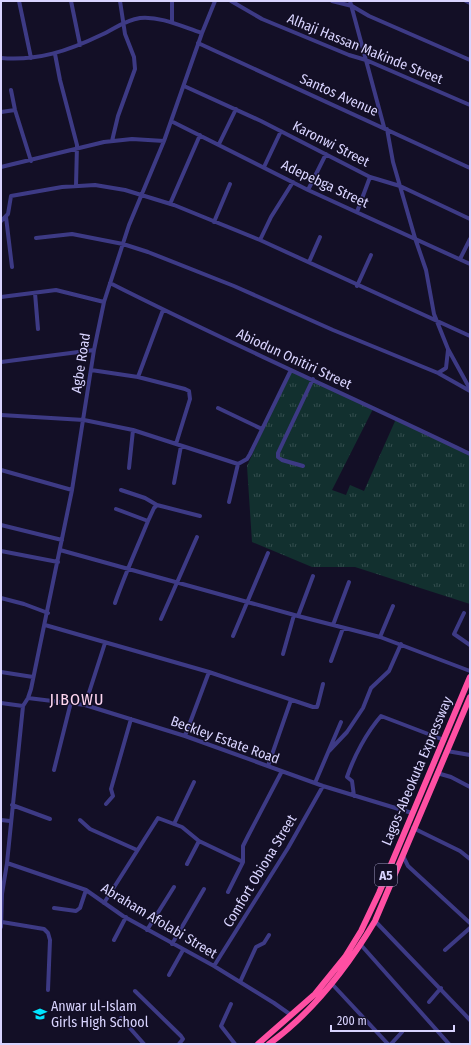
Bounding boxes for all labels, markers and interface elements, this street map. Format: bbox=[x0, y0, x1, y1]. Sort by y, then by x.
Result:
street label: Alhaji Hassan Makinde Street bbox=[285, 10, 446, 88]
street label: Santos Avenue bbox=[297, 70, 381, 120]
street label: Karonwi Street bbox=[290, 117, 373, 171]
street label: Adepebga Street bbox=[279, 156, 372, 212]
street label: Abiodun Onitiri Street bbox=[234, 325, 355, 393]
street label: Agbe Road bbox=[68, 332, 94, 394]
district label: JIBOWU bbox=[50, 690, 104, 709]
street label: Lagos-Abeokuta Expressway bbox=[378, 693, 456, 848]
street label: Beckley Estate Road bbox=[168, 712, 282, 768]
street label: Comfort Obiona Street bbox=[220, 811, 301, 930]
road number: A5 bbox=[375, 864, 397, 886]
street label: Abraham Afolabi Street bbox=[98, 880, 221, 963]
place label: Anwar ul-Islam Girls High School bbox=[51, 998, 149, 1031]
school or university icon: Anwar ul-Islam Girls High School bbox=[32, 1006, 48, 1022]
scale bar bbox=[331, 1007, 454, 1033]
text: 200 m bbox=[337, 1014, 367, 1028]

